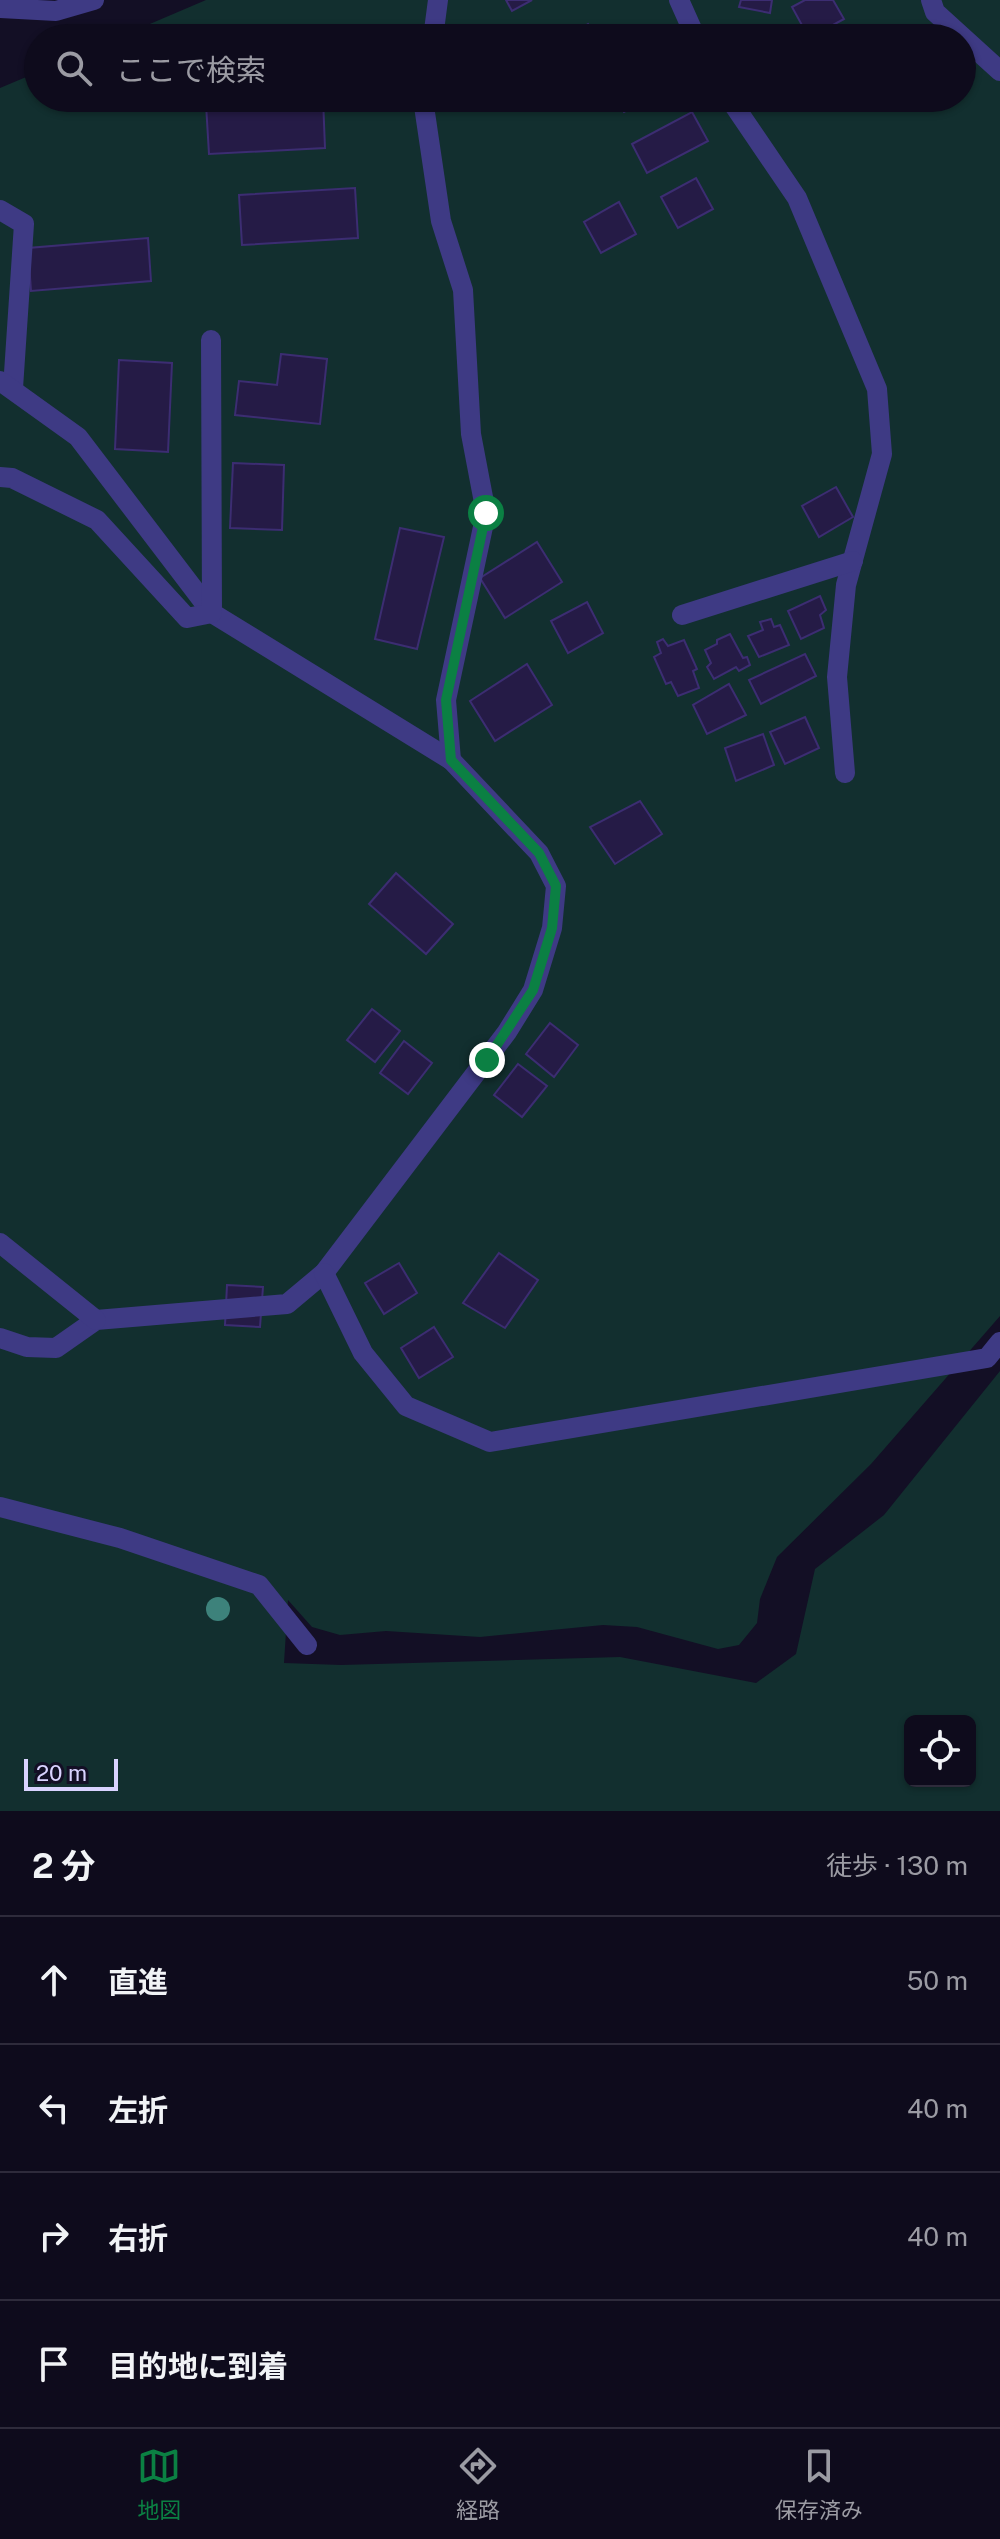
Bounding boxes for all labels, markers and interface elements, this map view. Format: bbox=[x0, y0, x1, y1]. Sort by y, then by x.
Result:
search box bbox=[24, 24, 976, 112]
icon: search bbox=[52, 46, 96, 90]
text: ここで検索 bbox=[116, 52, 266, 88]
route start bbox=[468, 495, 504, 531]
route end bbox=[469, 1042, 505, 1078]
map controls bbox=[904, 1715, 976, 1787]
button: locate bbox=[904, 1715, 976, 1787]
scale bar bbox=[24, 1755, 118, 1791]
text: 20 m bbox=[36, 1760, 87, 1786]
text: 2 分 bbox=[32, 1846, 95, 1886]
text: 徒歩 · 130 m bbox=[826, 1850, 968, 1881]
icon: ahead bbox=[32, 1958, 76, 2002]
text: 直進 bbox=[108, 1964, 168, 2000]
text: 50 m bbox=[907, 1965, 968, 1996]
icon: left bbox=[32, 2086, 76, 2130]
text: 左折 bbox=[108, 2092, 168, 2128]
text: 40 m bbox=[907, 2093, 968, 2124]
icon: right bbox=[32, 2214, 76, 2258]
text: 右折 bbox=[108, 2220, 168, 2256]
text: 40 m bbox=[907, 2221, 968, 2252]
icon: arrive bbox=[32, 2342, 76, 2386]
text: 目的地に到着 bbox=[108, 2348, 288, 2384]
tab: 地図 bbox=[137, 2444, 181, 2524]
tab: 経路 bbox=[456, 2444, 500, 2524]
tab: 保存済み bbox=[775, 2444, 863, 2524]

